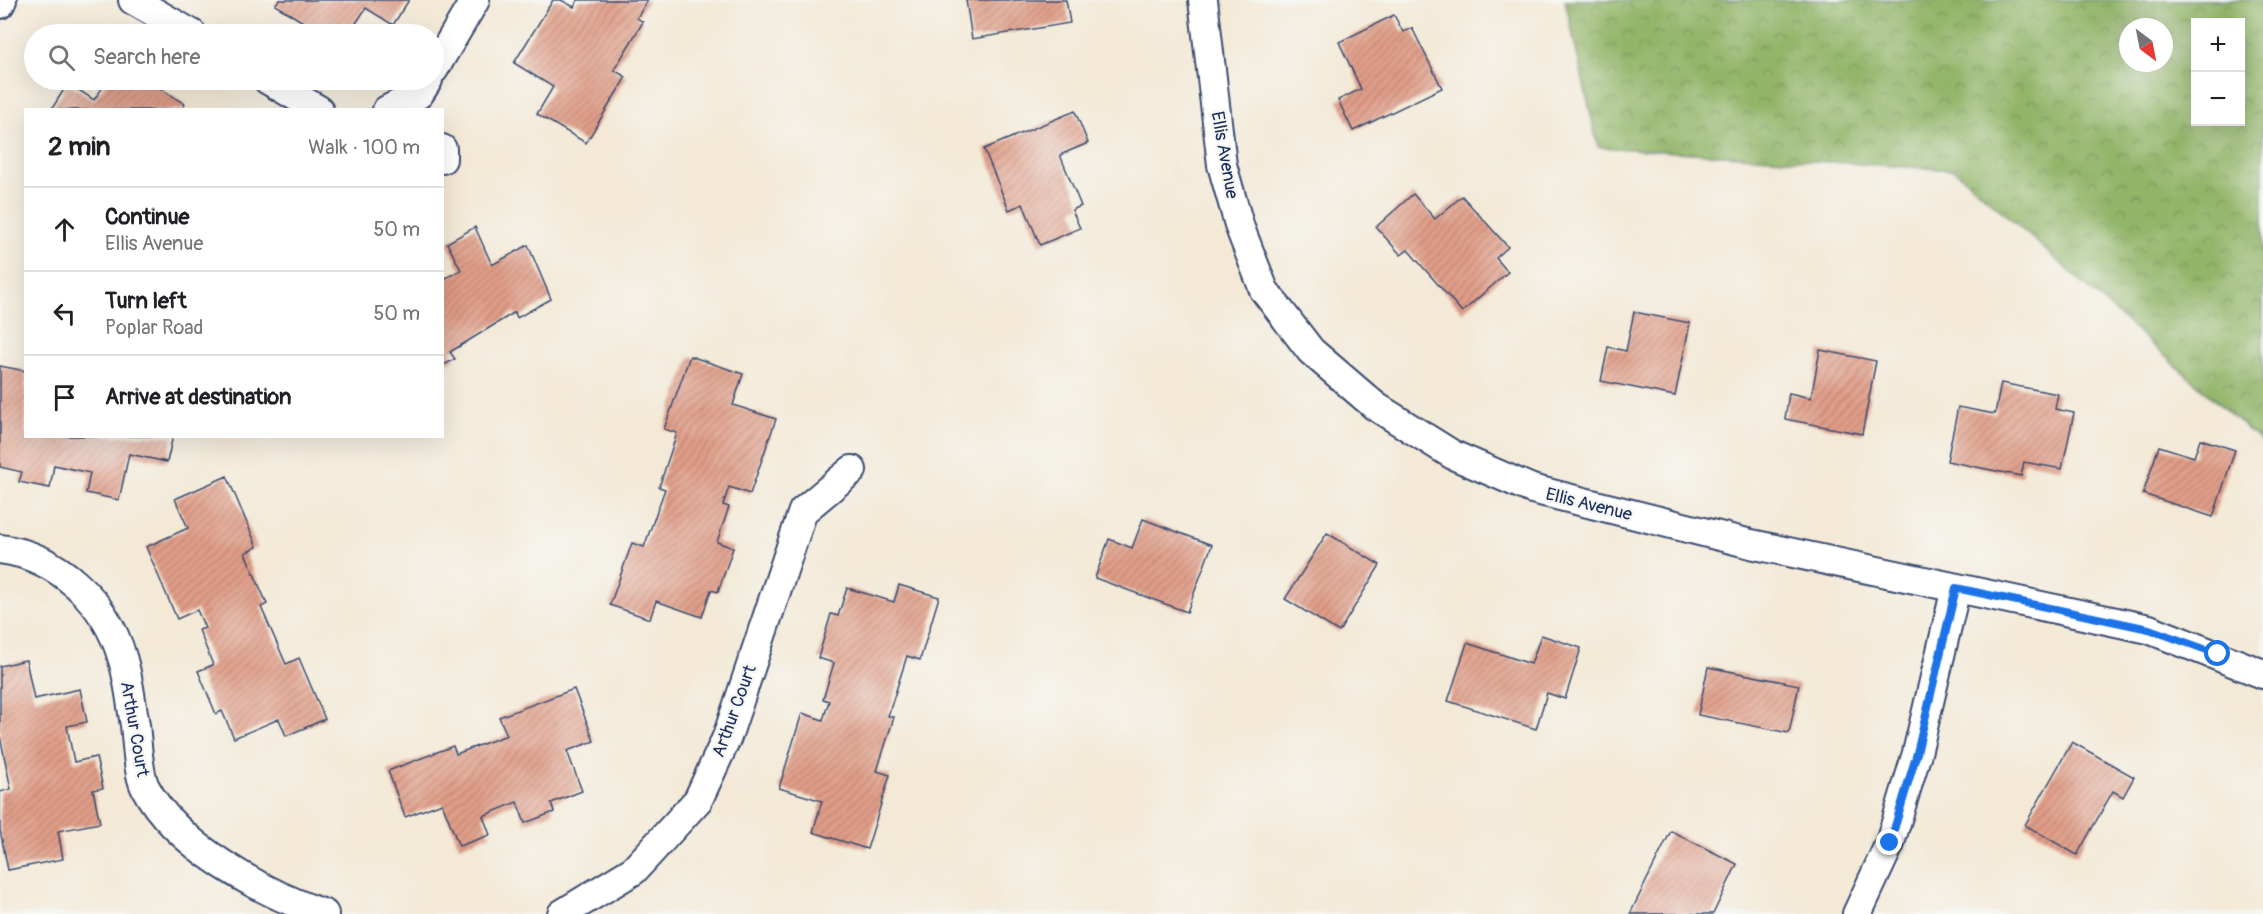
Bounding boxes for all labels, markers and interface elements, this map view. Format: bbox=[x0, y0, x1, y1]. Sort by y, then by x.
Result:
north arrow bbox=[2119, 18, 2173, 72]
map controls bbox=[2191, 18, 2245, 126]
button: + bbox=[2191, 18, 2245, 72]
search box bbox=[24, 24, 444, 90]
icon: search bbox=[45, 41, 78, 74]
text: Search here bbox=[93, 43, 200, 71]
button: − bbox=[2191, 72, 2245, 126]
street label: Ellis Avenue bbox=[1206, 110, 1244, 201]
text: 2 min bbox=[48, 131, 110, 163]
text: Walk · 100 m bbox=[308, 135, 420, 160]
text: Continue bbox=[105, 203, 189, 231]
icon: ahead bbox=[48, 213, 81, 246]
text: 50 m bbox=[373, 217, 420, 242]
text: Ellis Avenue bbox=[105, 231, 203, 256]
text: Turn left bbox=[105, 287, 187, 315]
icon: left bbox=[48, 297, 81, 330]
text: 50 m bbox=[373, 301, 420, 326]
text: Poplar Road bbox=[105, 315, 203, 340]
icon: arrive bbox=[48, 381, 81, 414]
text: Arrive at destination bbox=[105, 383, 291, 411]
street label: Ellis Avenue bbox=[1543, 483, 1635, 526]
route start bbox=[2204, 640, 2230, 666]
street label: Arthur Court bbox=[707, 661, 762, 761]
street label: Arthur Court bbox=[115, 679, 154, 779]
route end bbox=[1876, 829, 1902, 855]

